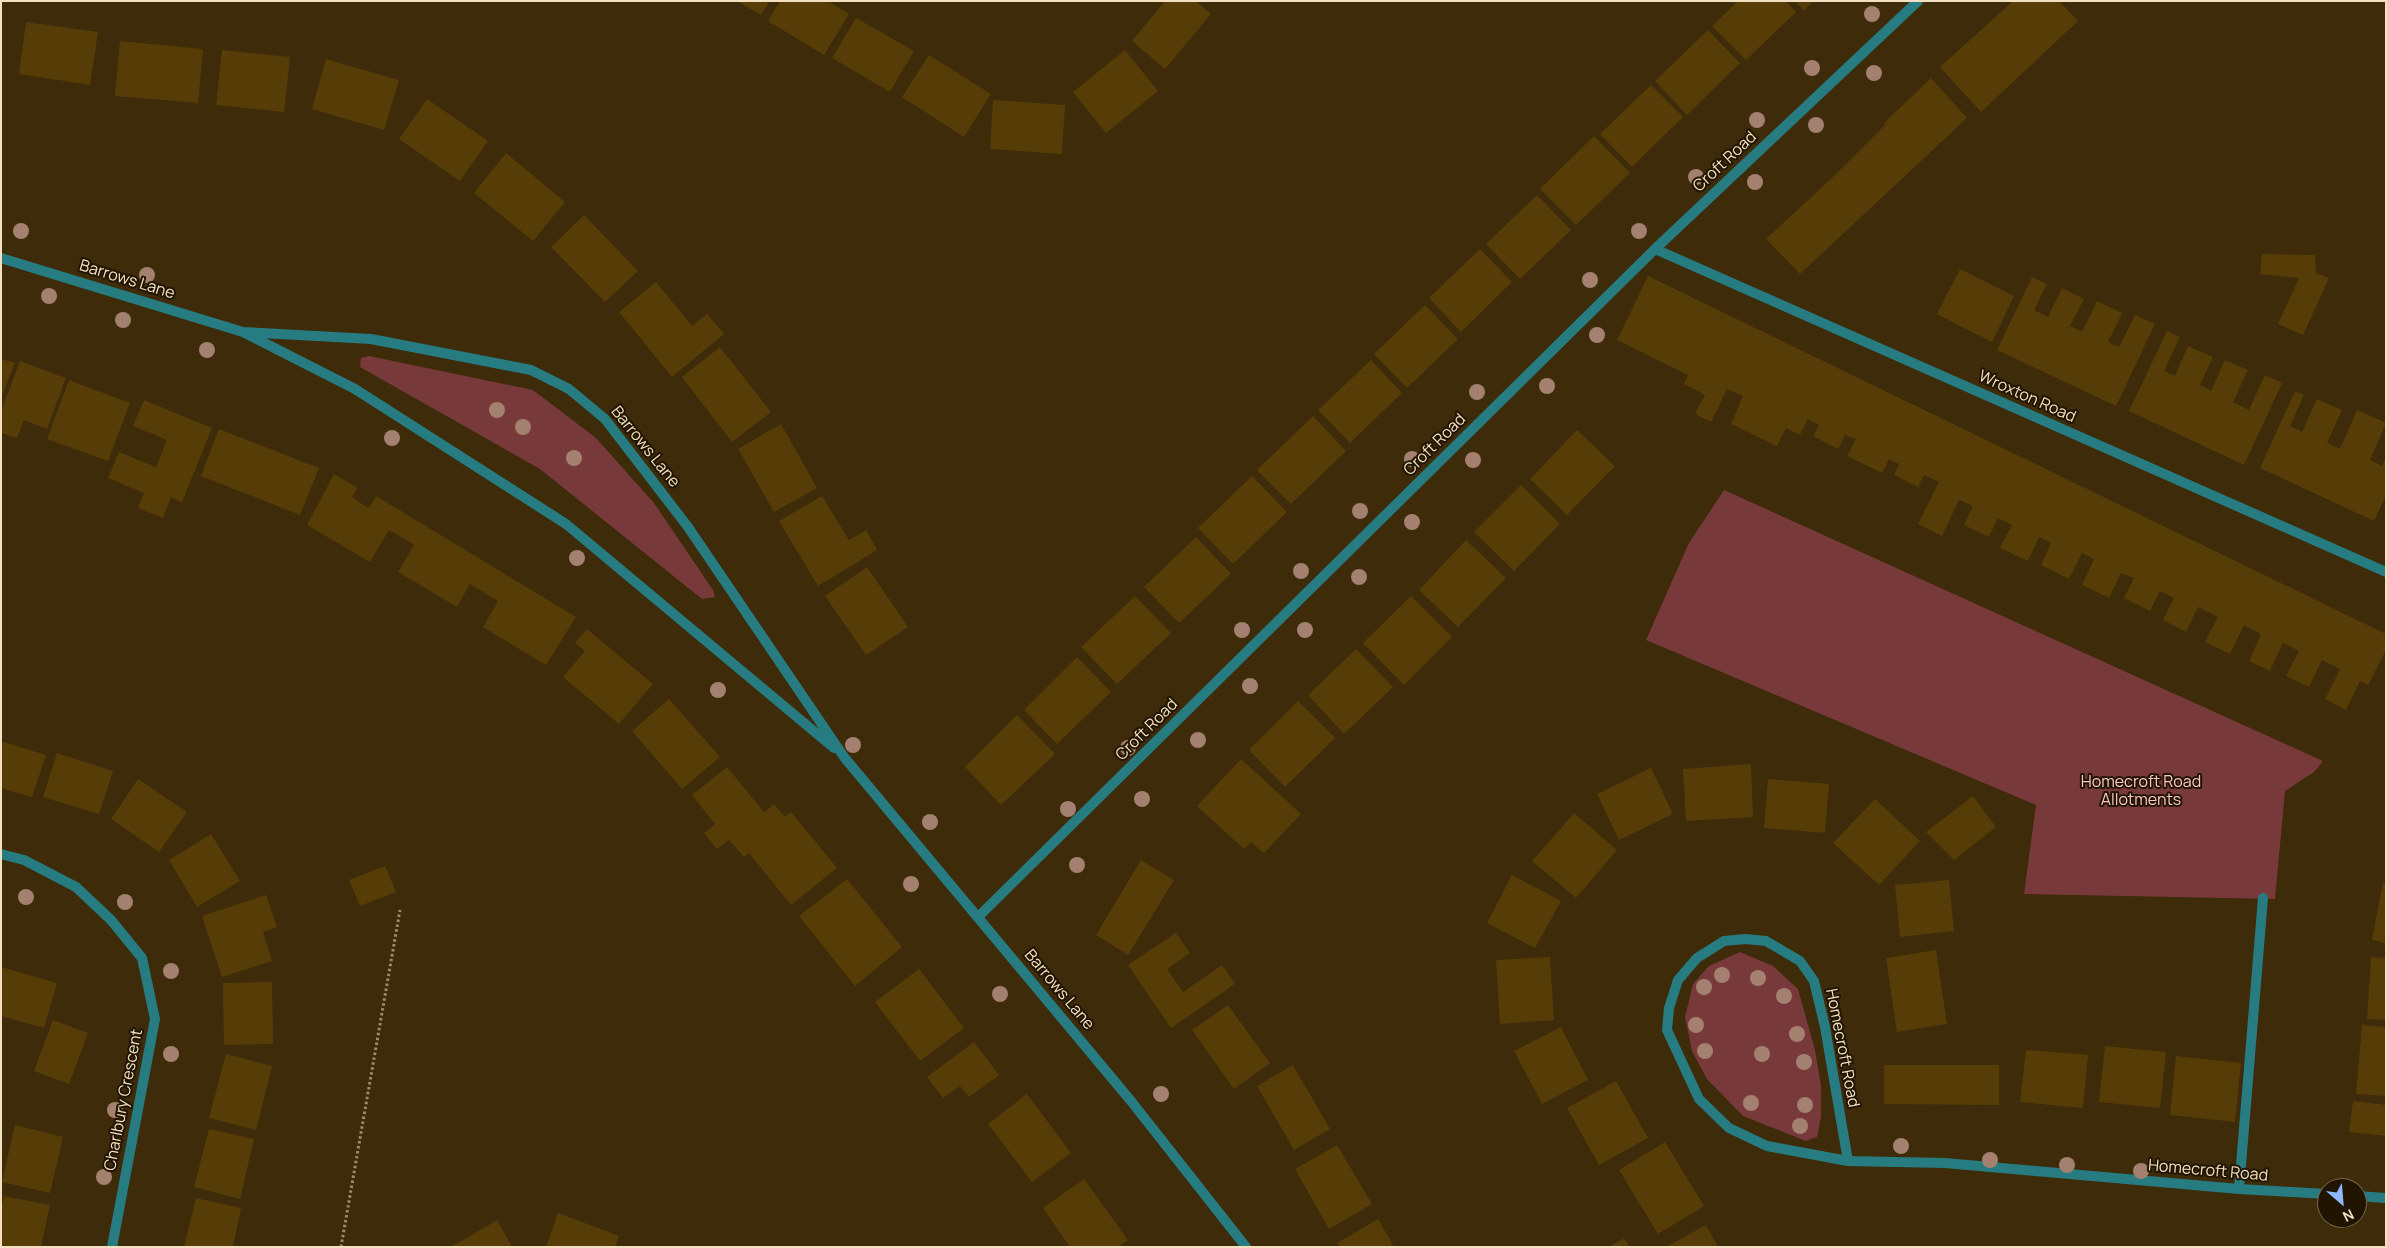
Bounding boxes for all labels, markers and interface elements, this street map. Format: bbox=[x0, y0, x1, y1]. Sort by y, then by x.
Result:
street label: Croft Road bbox=[1689, 128, 1761, 196]
street label: Barrows Lane bbox=[77, 256, 177, 304]
street label: Wroxton Road bbox=[1975, 367, 2079, 427]
street label: Barrows Lane bbox=[607, 403, 683, 491]
street label: Croft Road bbox=[1400, 410, 1470, 480]
street label: Croft Road bbox=[1112, 695, 1182, 765]
park label: Homecroft Road Allotments bbox=[2081, 773, 2201, 811]
street label: Barrows Lane bbox=[1020, 946, 1098, 1034]
street label: Homecroft Road bbox=[1821, 987, 1863, 1109]
street label: Charlbury Crescent bbox=[101, 1027, 147, 1173]
street label: Homecroft Road bbox=[2147, 1156, 2269, 1186]
north arrow bbox=[2317, 1178, 2367, 1228]
text: N bbox=[2340, 1205, 2357, 1227]

